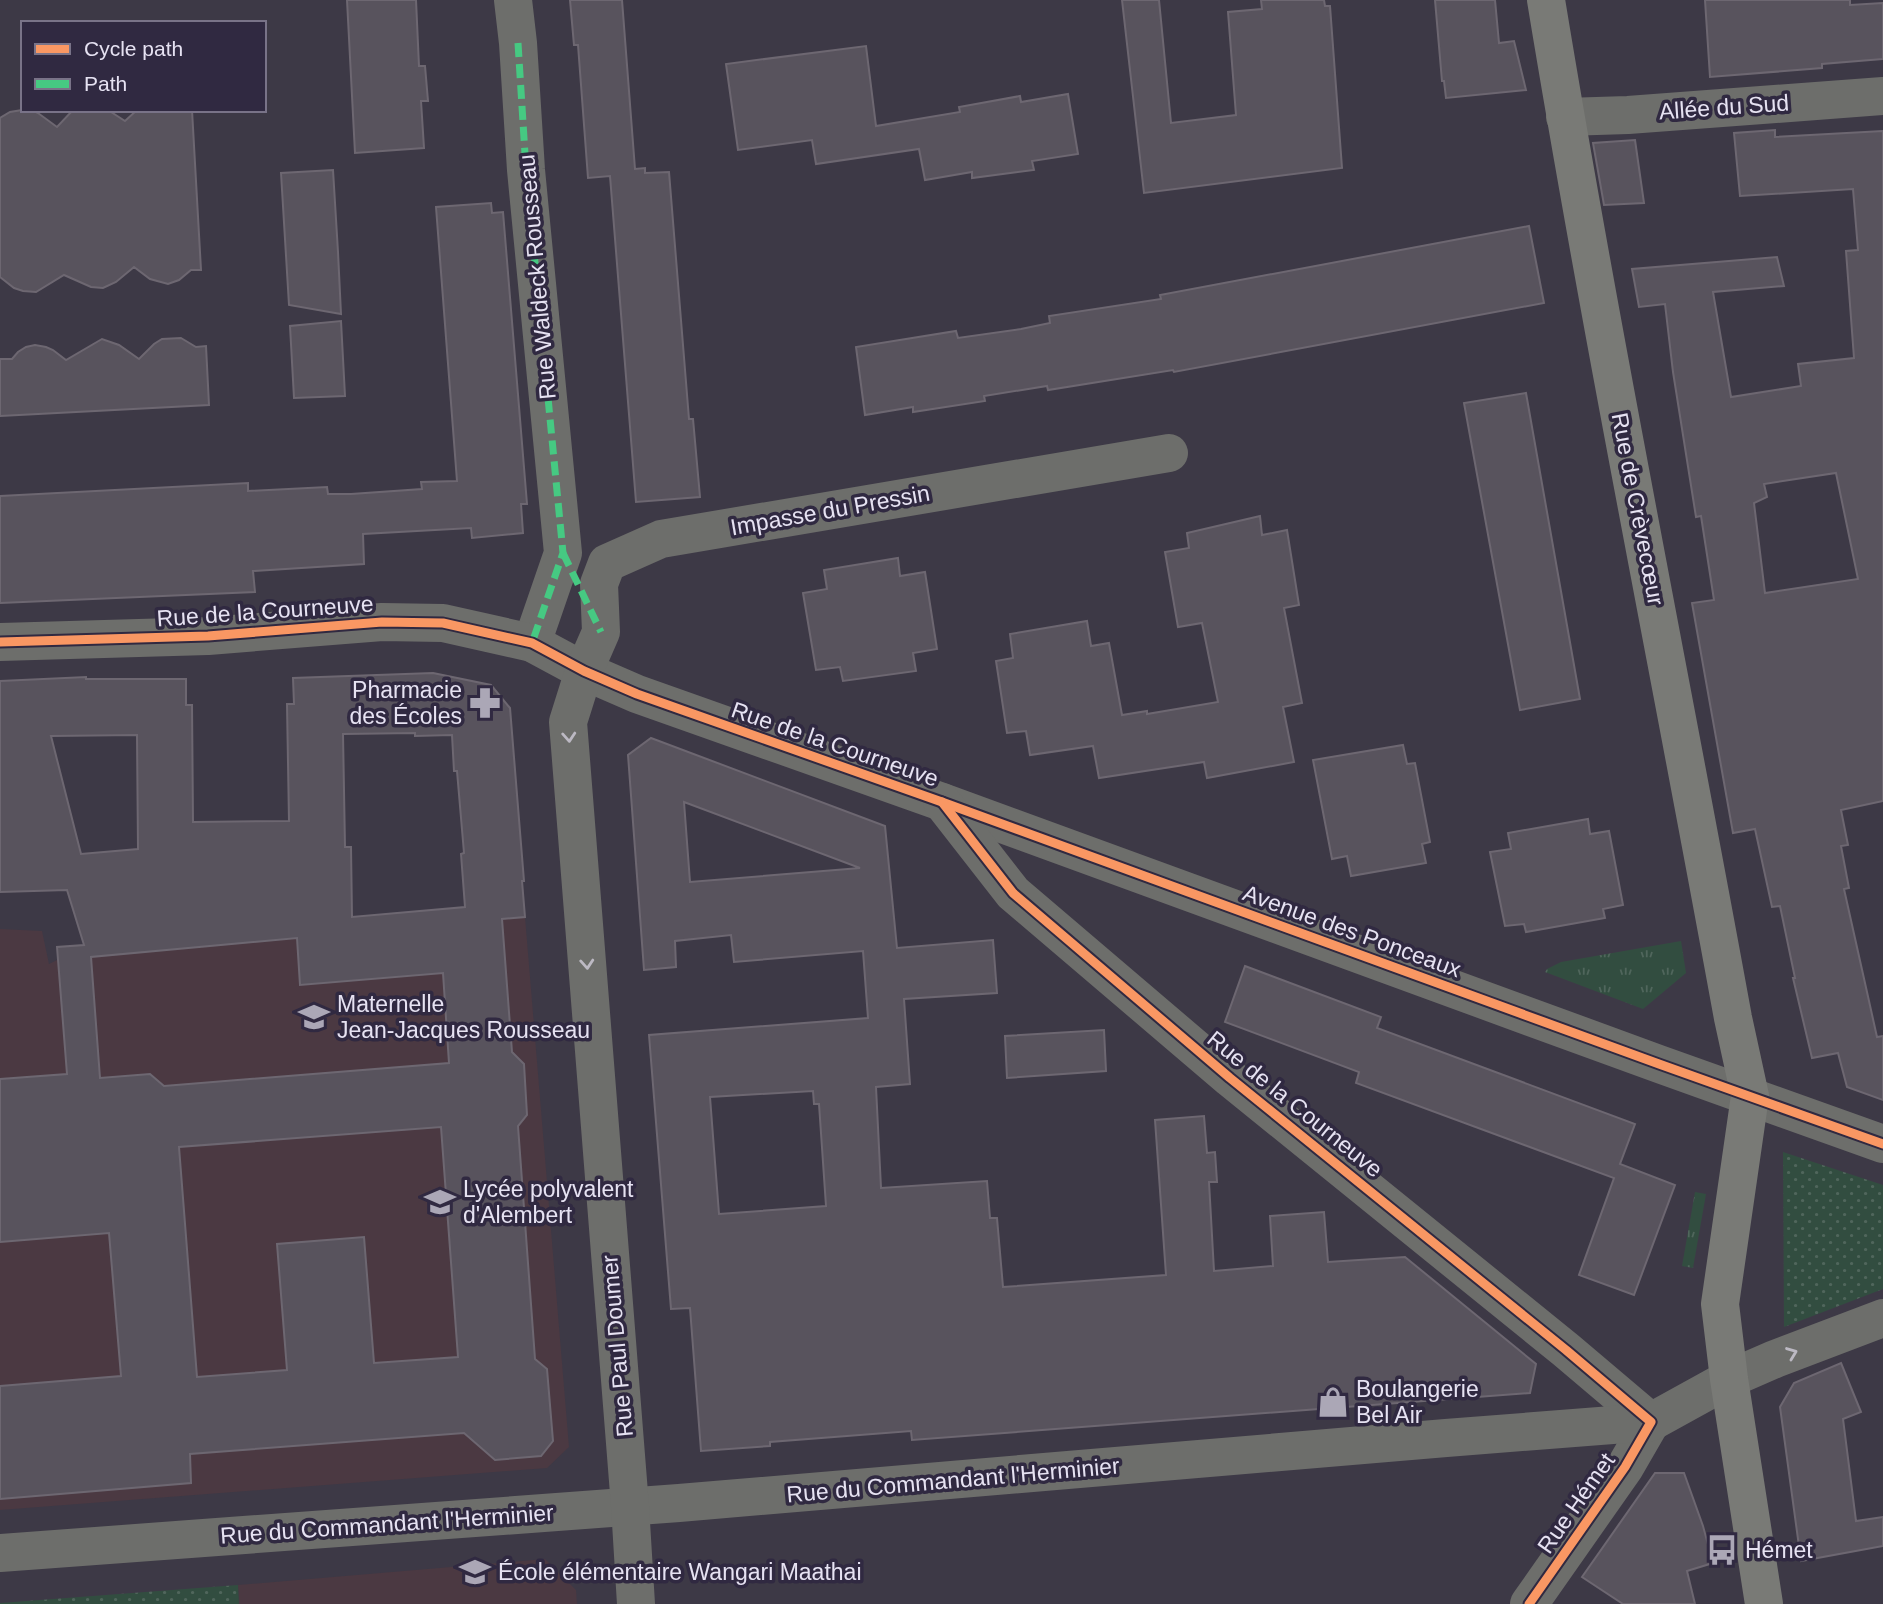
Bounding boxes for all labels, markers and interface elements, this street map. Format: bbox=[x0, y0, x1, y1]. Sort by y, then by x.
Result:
legend bbox=[21, 21, 266, 112]
text: Cycle path bbox=[84, 37, 183, 60]
text: Path bbox=[84, 72, 127, 95]
street label: Allée du Sud bbox=[1658, 89, 1790, 125]
street label: Rue Waldeck Rousseau bbox=[513, 153, 561, 401]
street label: Rue de Crèvecœur bbox=[1607, 411, 1669, 608]
street label: Impasse du Pressin bbox=[728, 480, 932, 540]
street label: Rue de la Courneuve bbox=[156, 590, 374, 632]
place label: Pharmacie des Écoles bbox=[349, 677, 462, 729]
pharmacy icon: Pharmacie des Écoles bbox=[468, 686, 502, 720]
street label: Rue de la Courneuve bbox=[728, 696, 942, 792]
one-way arrow bbox=[561, 732, 576, 743]
street label: Avenue des Ponceaux bbox=[1240, 879, 1465, 983]
one-way arrow bbox=[579, 958, 594, 969]
place label: Maternelle Jean-Jacques Rousseau bbox=[337, 991, 590, 1043]
school or university icon: Maternelle Jean-Jacques Rousseau bbox=[297, 1000, 331, 1034]
street label: Rue de la Courneuve bbox=[1202, 1025, 1388, 1183]
place label: Lycée polyvalent d'Alembert bbox=[463, 1176, 634, 1228]
school or university icon: Lycée polyvalent d'Alembert bbox=[423, 1185, 457, 1219]
street label: Rue Paul Doumer bbox=[596, 1253, 638, 1438]
one-way arrow bbox=[1785, 1347, 1797, 1361]
place label: Boulangerie Bel Air bbox=[1356, 1376, 1479, 1428]
shop icon: Boulangerie Bel Air bbox=[1316, 1385, 1350, 1419]
street label: Rue Hémet bbox=[1532, 1447, 1620, 1558]
street label: Rue du Commandant l'Herminier bbox=[785, 1452, 1121, 1508]
street label: Rue du Commandant l'Herminier bbox=[219, 1499, 555, 1549]
bus stop icon: Hémet bbox=[1705, 1533, 1739, 1567]
place label: Hémet bbox=[1745, 1537, 1813, 1563]
school or university icon: École élémentaire Wangari Maathai bbox=[458, 1555, 492, 1589]
place label: École élémentaire Wangari Maathai bbox=[498, 1559, 862, 1585]

